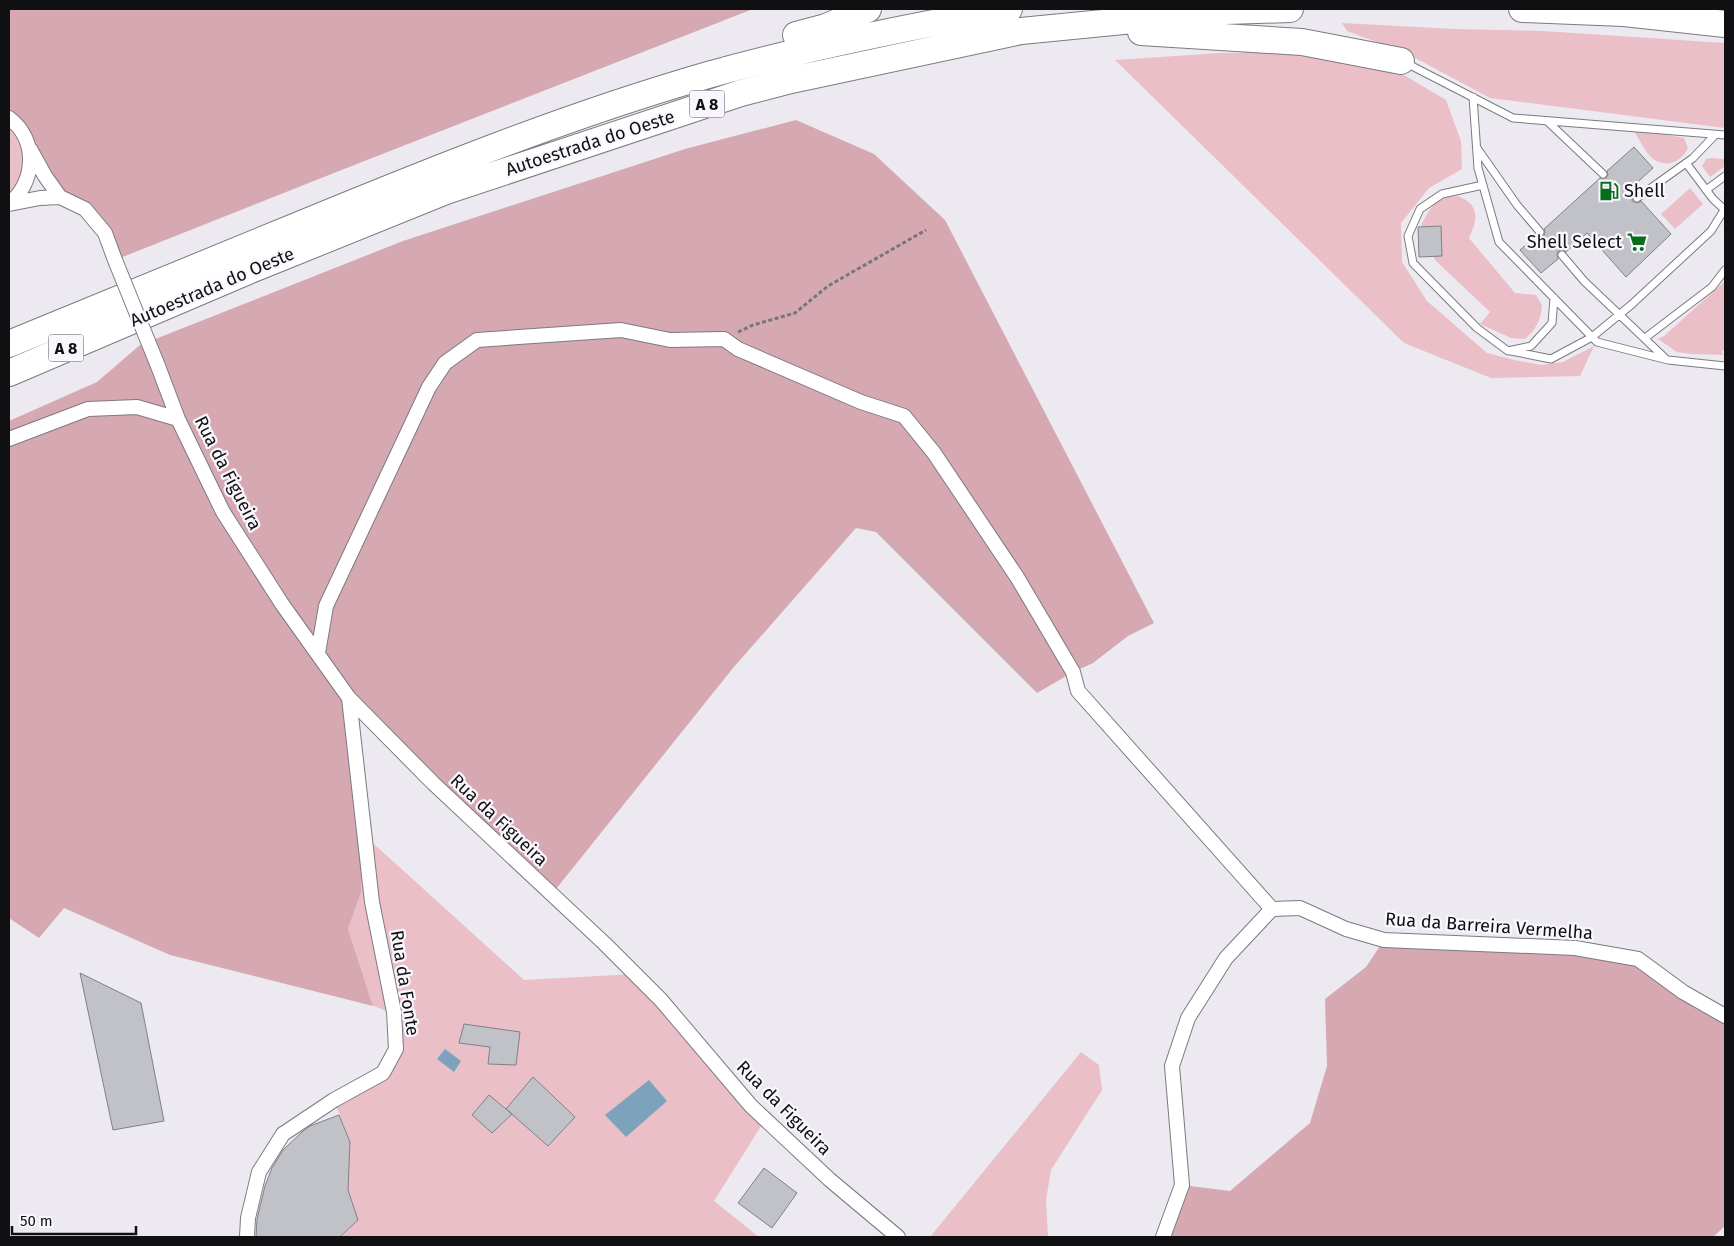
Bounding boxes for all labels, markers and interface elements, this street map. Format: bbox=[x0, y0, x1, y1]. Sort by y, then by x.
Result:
road number: A 8 bbox=[690, 90, 724, 118]
street label: Autoestrada do Oeste bbox=[503, 105, 677, 181]
fuel station icon: Shell bbox=[1598, 180, 1620, 202]
place label: Shell bbox=[1624, 180, 1665, 202]
place label: Shell Select bbox=[1527, 231, 1623, 253]
supermarket icon: Shell Select bbox=[1626, 231, 1648, 253]
street label: Autoestrada do Oeste bbox=[126, 242, 298, 332]
road number: A 8 bbox=[48, 334, 84, 362]
street label: Rua da Figueira bbox=[190, 412, 266, 534]
street label: Rua da Figueira bbox=[446, 769, 552, 871]
street label: Rua da Barreira Vermelha bbox=[1384, 908, 1594, 944]
street label: Rua da Fonte bbox=[386, 929, 424, 1037]
street label: Rua da Figueira bbox=[732, 1056, 836, 1160]
scale bar bbox=[12, 1204, 136, 1236]
text: 50 m bbox=[20, 1212, 53, 1230]

